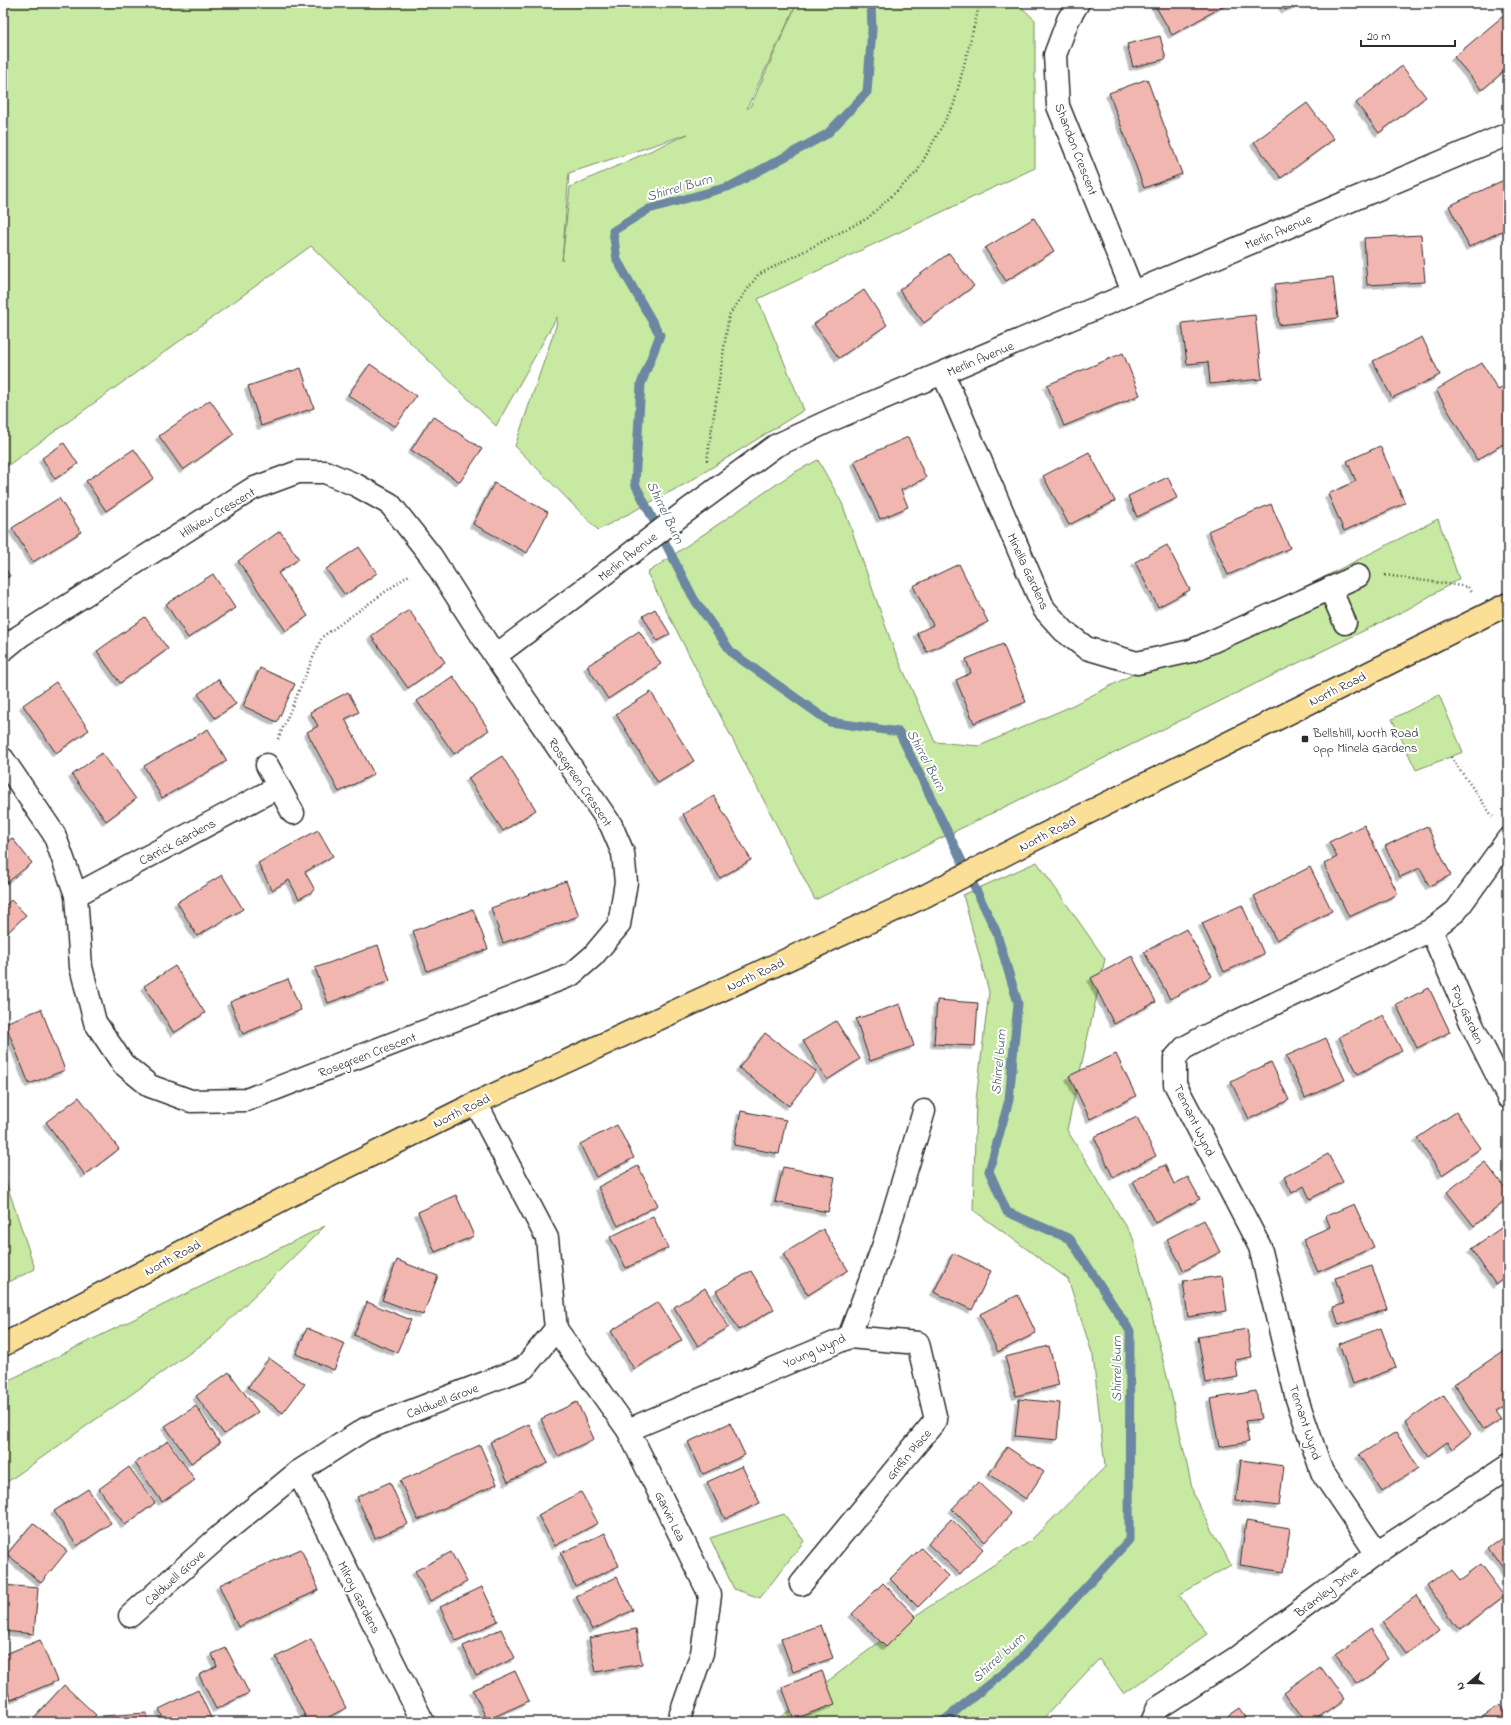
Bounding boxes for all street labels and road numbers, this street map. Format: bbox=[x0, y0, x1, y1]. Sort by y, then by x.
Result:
street label: Shandon Crescent bbox=[1049, 101, 1102, 199]
street label: Merlin Avenue bbox=[1242, 210, 1315, 255]
street label: Merlin Avenue bbox=[944, 337, 1017, 382]
street label: Hillview Crescent bbox=[176, 483, 260, 543]
street label: Merlin Avenue bbox=[594, 528, 662, 586]
street label: Minella Gardens bbox=[1002, 530, 1054, 613]
street label: North Road bbox=[1306, 667, 1370, 711]
street label: Rosegreen Crescent bbox=[542, 735, 617, 832]
street label: North Road bbox=[1016, 812, 1080, 857]
street label: Carrick Gardens bbox=[136, 814, 220, 871]
street label: North Road bbox=[724, 953, 788, 997]
street label: Foy Garden bbox=[1444, 981, 1488, 1048]
street label: Rosegreen Crescent bbox=[316, 1028, 420, 1084]
street label: Tennant Wynd bbox=[1167, 1081, 1220, 1161]
street label: North Road bbox=[430, 1089, 494, 1133]
street label: North Road bbox=[141, 1235, 205, 1281]
street label: Young Wynd bbox=[780, 1329, 850, 1374]
street label: Caldwell Grove bbox=[404, 1379, 481, 1424]
street label: Tennant Wynd bbox=[1283, 1382, 1326, 1464]
street label: Griffin Place bbox=[882, 1425, 936, 1485]
street label: Garvin Lea bbox=[649, 1488, 690, 1545]
street label: Caldwell Grove bbox=[140, 1546, 210, 1611]
street label: Milroy Gardens bbox=[331, 1558, 385, 1638]
street label: Bramley Drive bbox=[1290, 1562, 1364, 1624]

